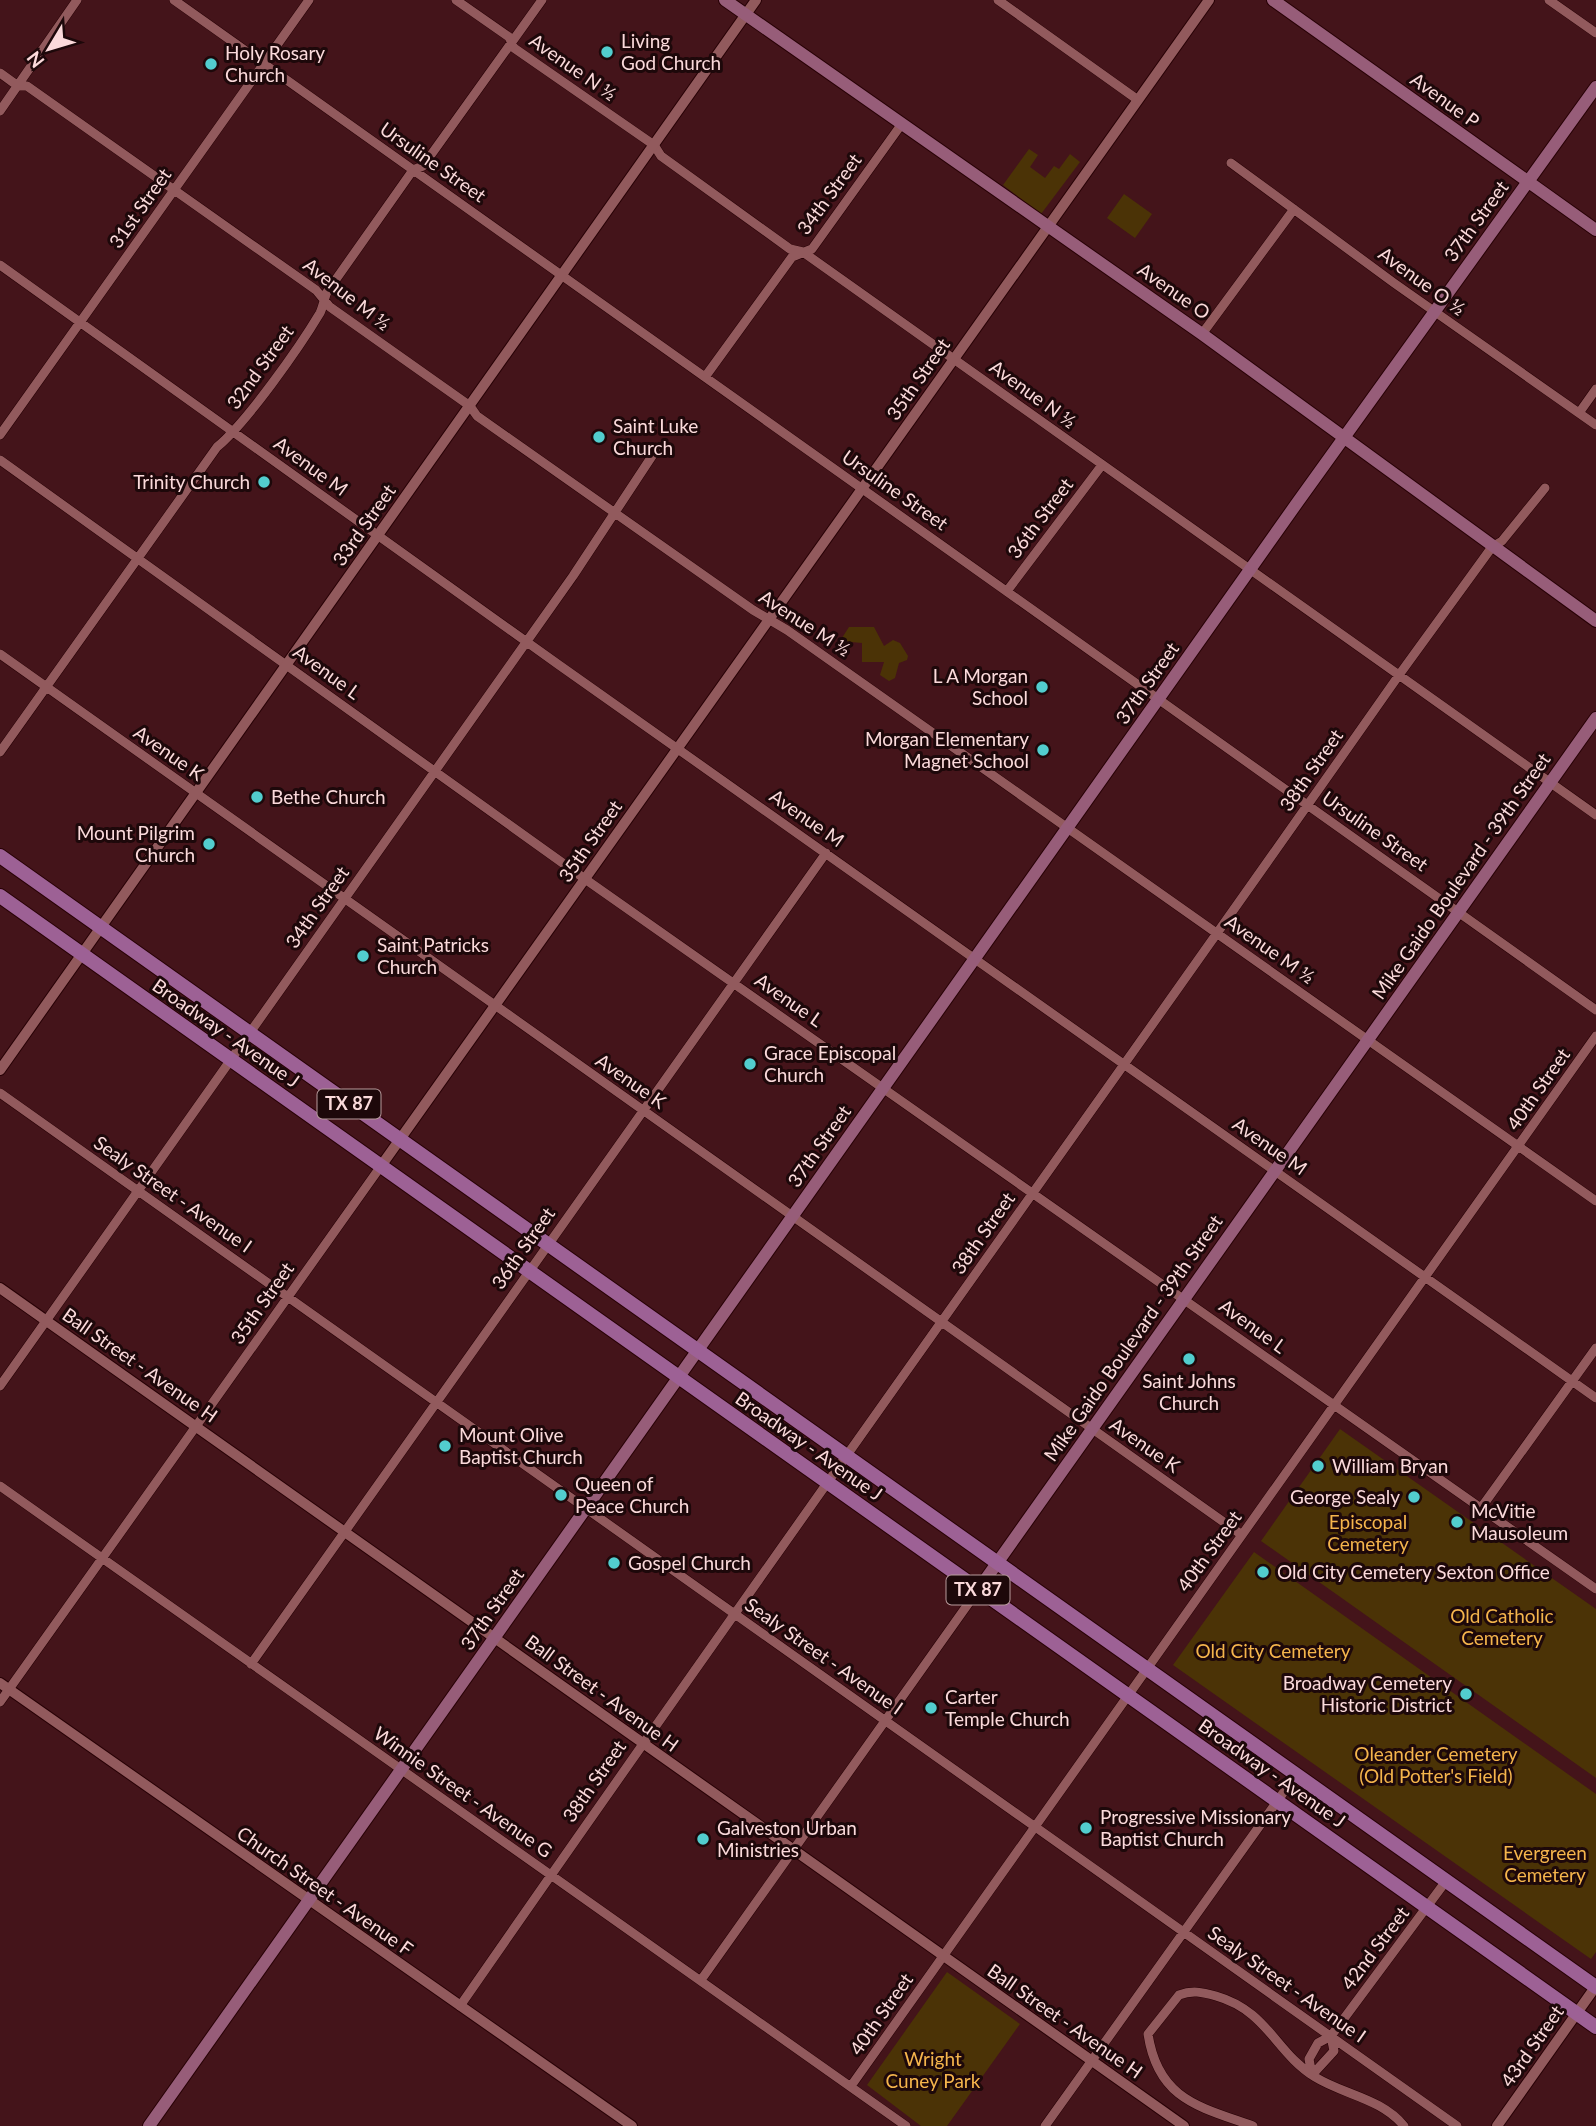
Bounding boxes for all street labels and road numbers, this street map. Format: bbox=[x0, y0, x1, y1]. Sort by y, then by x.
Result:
street label: Avenue N ½ bbox=[525, 28, 621, 105]
street label: Avenue P bbox=[1407, 67, 1484, 132]
street label: Ursuline Street bbox=[376, 117, 491, 207]
street label: 34th Street bbox=[792, 149, 866, 239]
street label: 31st Street bbox=[104, 163, 175, 252]
street label: 37th Street bbox=[1439, 176, 1513, 266]
street label: Avenue O ½ bbox=[1374, 241, 1470, 320]
street label: Avenue M ½ bbox=[299, 253, 395, 335]
street label: Avenue O bbox=[1134, 257, 1215, 324]
street label: 32nd Street bbox=[221, 320, 298, 413]
street label: 35th Street bbox=[881, 333, 954, 424]
street label: Avenue N ½ bbox=[986, 355, 1081, 433]
street label: Avenue M bbox=[270, 431, 353, 500]
street label: Ursuline Street bbox=[838, 445, 953, 535]
street label: 36th Street bbox=[1002, 473, 1077, 562]
street label: 33rd Street bbox=[327, 479, 400, 570]
street label: Avenue M ½ bbox=[755, 585, 855, 661]
street label: 37th Street bbox=[1110, 637, 1183, 728]
street label: Avenue L bbox=[289, 640, 366, 704]
street label: Avenue K bbox=[130, 720, 209, 785]
street label: 38th Street bbox=[1274, 724, 1347, 815]
street label: Mike Gaido Boulevard - 39th Street bbox=[1366, 748, 1555, 1003]
street label: Avenue M bbox=[766, 784, 849, 852]
street label: Ursuline Street bbox=[1318, 786, 1433, 876]
street label: 35th Street bbox=[553, 795, 626, 886]
street label: 34th Street bbox=[280, 861, 353, 952]
street label: Avenue M ½ bbox=[1221, 909, 1320, 988]
street label: Avenue L bbox=[751, 968, 828, 1031]
street label: Broadway - Avenue J bbox=[148, 973, 304, 1092]
street label: 40th Street bbox=[1501, 1043, 1574, 1134]
street label: Avenue K bbox=[592, 1048, 671, 1113]
road number: TX 87 bbox=[318, 1090, 380, 1119]
street label: 37th Street bbox=[782, 1100, 855, 1191]
street label: Avenue M bbox=[1229, 1112, 1312, 1180]
street label: Sealy Street - Avenue I bbox=[90, 1130, 257, 1257]
street label: 38th Street bbox=[946, 1187, 1019, 1278]
street label: 36th Street bbox=[486, 1202, 559, 1293]
street label: Mike Gaido Boulevard - 39th Street bbox=[1038, 1210, 1227, 1465]
street label: 35th Street bbox=[225, 1257, 298, 1348]
street label: Avenue L bbox=[1215, 1294, 1292, 1358]
street label: Ball Street - Avenue H bbox=[58, 1302, 222, 1427]
street label: Broadway - Avenue J bbox=[731, 1386, 887, 1505]
street label: Avenue K bbox=[1106, 1412, 1185, 1477]
street label: 40th Street bbox=[1172, 1506, 1246, 1596]
street label: 37th Street bbox=[455, 1563, 528, 1654]
road number: TX 87 bbox=[946, 1576, 1010, 1604]
street label: Sealy Street - Avenue I bbox=[741, 1592, 908, 1719]
street label: Ball Street - Avenue H bbox=[521, 1629, 683, 1756]
street label: Broadway - Avenue J bbox=[1194, 1713, 1350, 1832]
street label: Winnie Street - Avenue G bbox=[370, 1721, 557, 1862]
street label: 38th Street bbox=[557, 1735, 630, 1826]
street label: Church Street - Avenue F bbox=[233, 1821, 418, 1960]
street label: 42nd Street bbox=[1336, 1901, 1413, 1994]
street label: Sealy Street - Avenue I bbox=[1204, 1920, 1371, 2047]
street label: Ball Street - Avenue H bbox=[983, 1958, 1147, 2083]
street label: 40th Street bbox=[844, 1968, 917, 2059]
street label: 43rd Street bbox=[1495, 2000, 1568, 2091]

